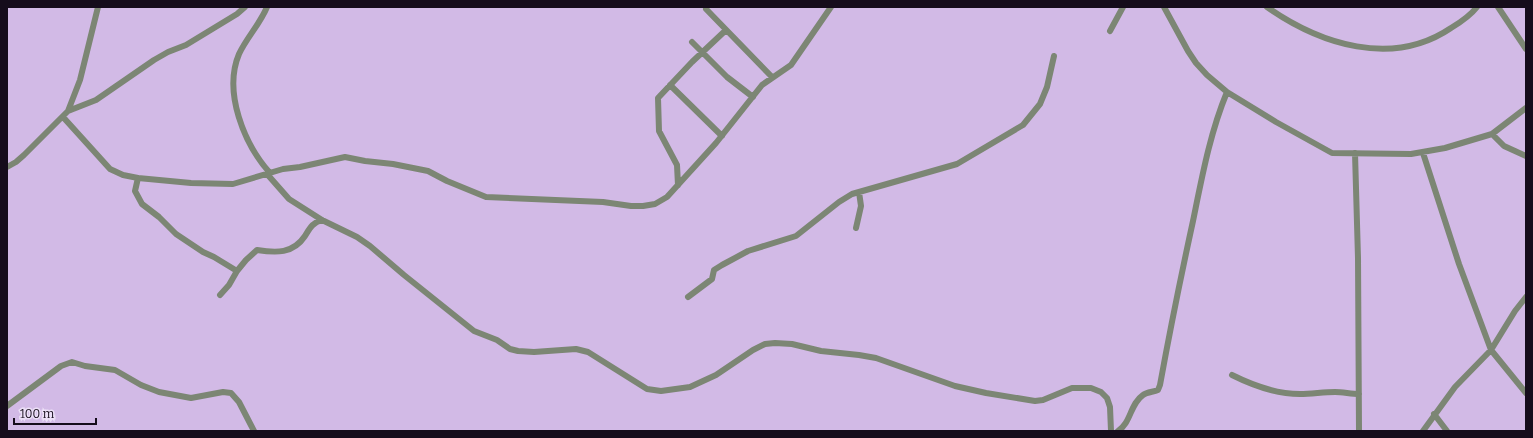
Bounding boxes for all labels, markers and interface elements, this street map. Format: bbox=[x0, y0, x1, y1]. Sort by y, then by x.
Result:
scale bar bbox=[14, 400, 96, 426]
text: 100 m bbox=[20, 407, 55, 421]

